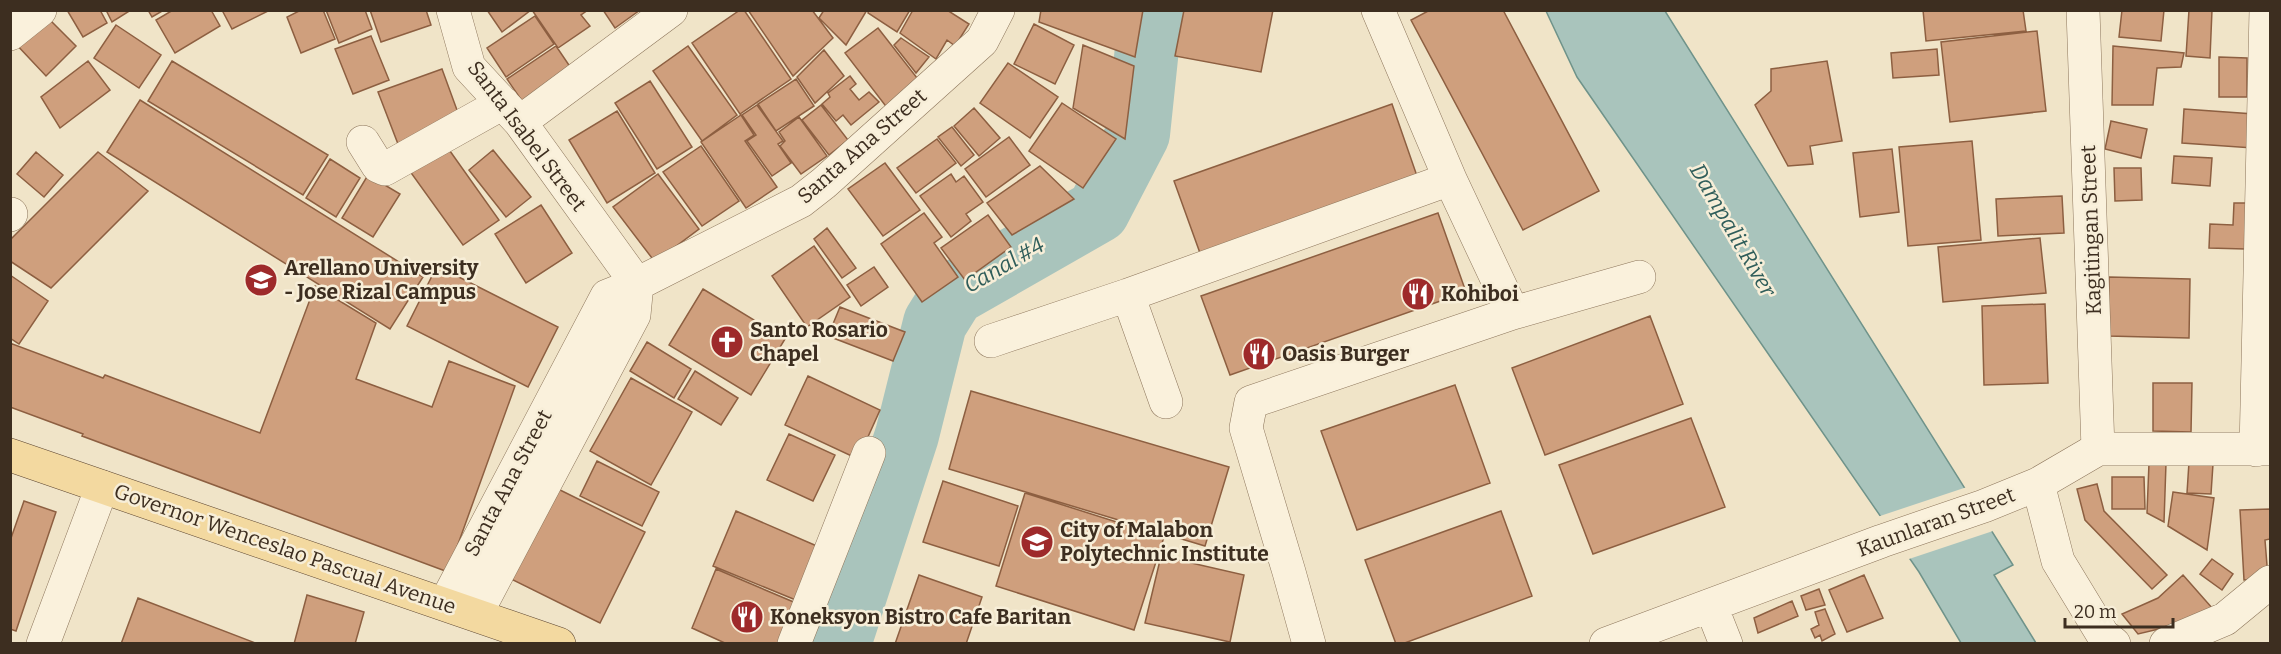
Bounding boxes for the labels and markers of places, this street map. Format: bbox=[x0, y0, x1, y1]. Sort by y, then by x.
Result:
place label: Arellano University - Jose Rizal Campus bbox=[284, 255, 479, 305]
school or university icon: Arellano University - Jose Rizal Campus bbox=[243, 262, 279, 298]
restaurant icon: Kohiboi bbox=[1400, 276, 1436, 312]
place label: Kohiboi bbox=[1441, 281, 1519, 307]
place label: Santo Rosario Chapel bbox=[750, 317, 888, 367]
church icon: Santo Rosario Chapel bbox=[709, 324, 745, 360]
restaurant icon: Oasis Burger bbox=[1241, 336, 1277, 372]
place label: Oasis Burger bbox=[1282, 341, 1409, 367]
place label: City of Malabon Polytechnic Institute bbox=[1060, 517, 1269, 567]
school or university icon: City of Malabon Polytechnic Institute bbox=[1019, 524, 1055, 560]
restaurant icon: Koneksyon Bistro Cafe Baritan bbox=[729, 599, 765, 635]
place label: Koneksyon Bistro Cafe Baritan bbox=[770, 604, 1071, 630]

